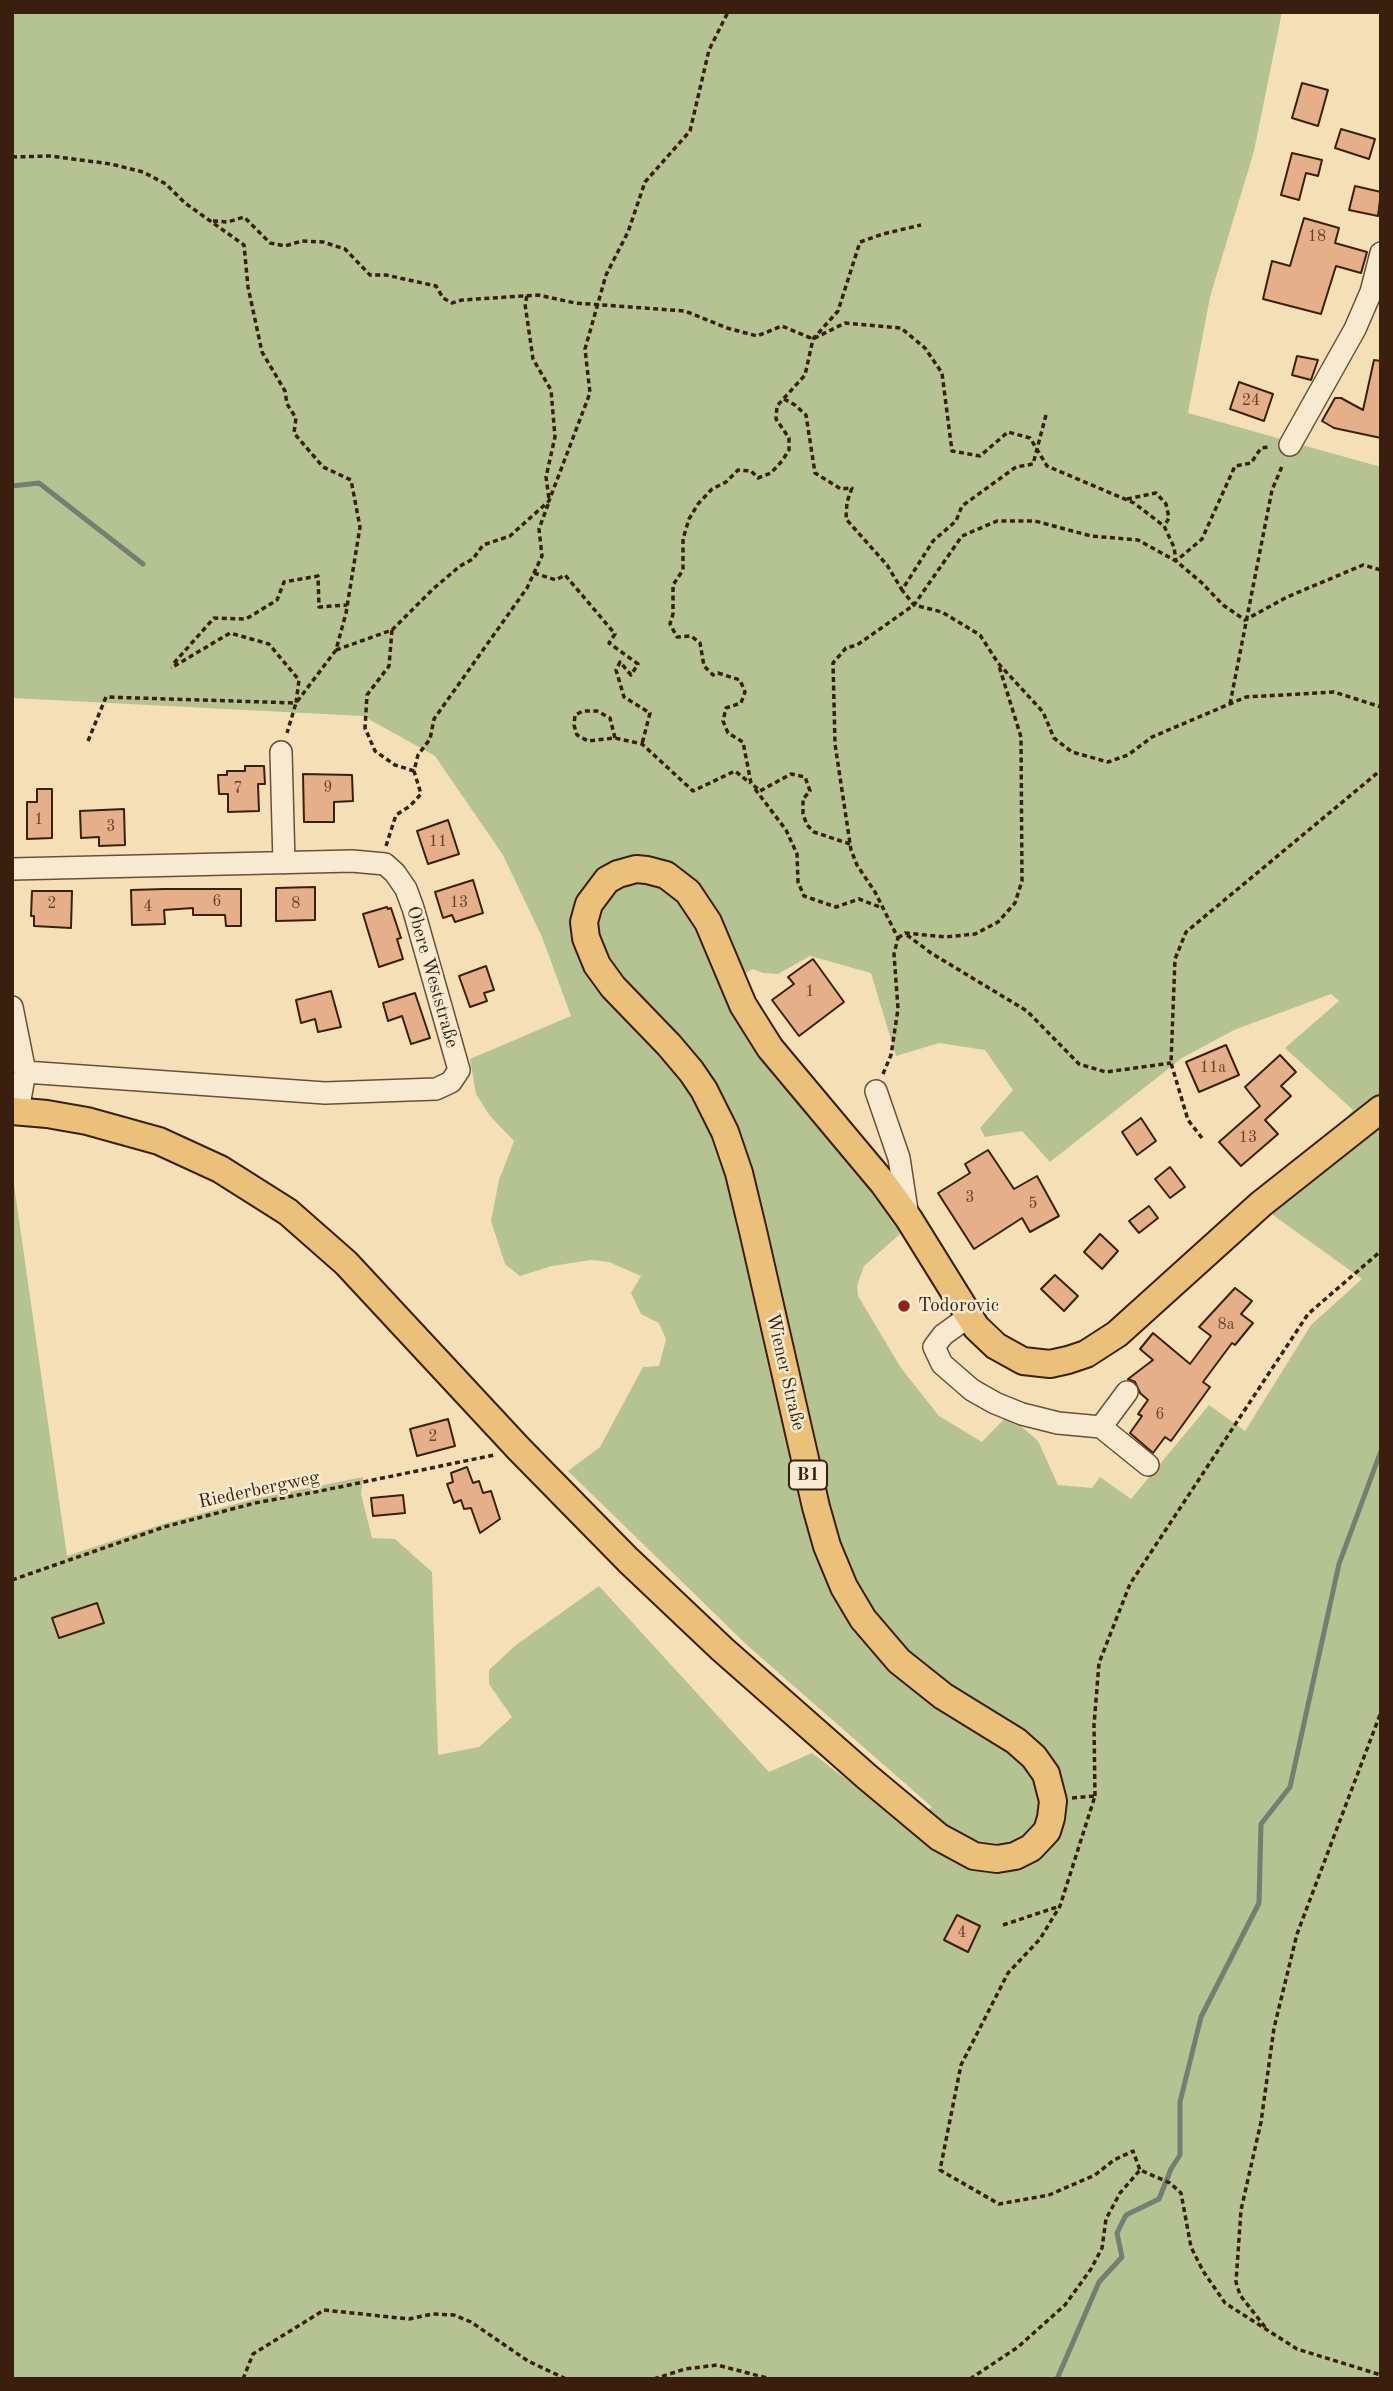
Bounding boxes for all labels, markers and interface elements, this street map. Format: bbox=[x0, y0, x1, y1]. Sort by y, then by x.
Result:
house number: 18 bbox=[1308, 227, 1326, 247]
house number: 24 bbox=[1242, 391, 1260, 411]
house number: 9 bbox=[323, 778, 333, 798]
house number: 7 bbox=[233, 779, 243, 799]
house number: 1 bbox=[34, 810, 44, 830]
house number: 3 bbox=[106, 817, 116, 837]
house number: 11 bbox=[429, 832, 447, 852]
house number: 6 bbox=[212, 892, 222, 912]
house number: 13 bbox=[450, 893, 468, 913]
house number: 2 bbox=[47, 894, 57, 914]
house number: 8 bbox=[291, 894, 301, 914]
house number: 4 bbox=[143, 897, 153, 917]
street label: Obere Weststraße bbox=[401, 903, 463, 1051]
house number: 1 bbox=[805, 982, 815, 1002]
house number: 11a bbox=[1200, 1058, 1226, 1078]
house number: 13 bbox=[1239, 1128, 1257, 1148]
house number: 3 bbox=[965, 1188, 975, 1208]
house number: 5 bbox=[1028, 1194, 1038, 1214]
place label: Todorovic bbox=[918, 1295, 999, 1317]
marker: Todorovic bbox=[896, 1298, 912, 1314]
street label: Wiener Straße bbox=[760, 1311, 810, 1433]
house number: 8a bbox=[1217, 1315, 1235, 1335]
house number: 6 bbox=[1155, 1405, 1165, 1425]
house number: 2 bbox=[428, 1427, 438, 1447]
road number: B1 bbox=[789, 1460, 827, 1490]
street label: Riederbergweg bbox=[196, 1466, 322, 1514]
house number: 4 bbox=[957, 1923, 967, 1943]

